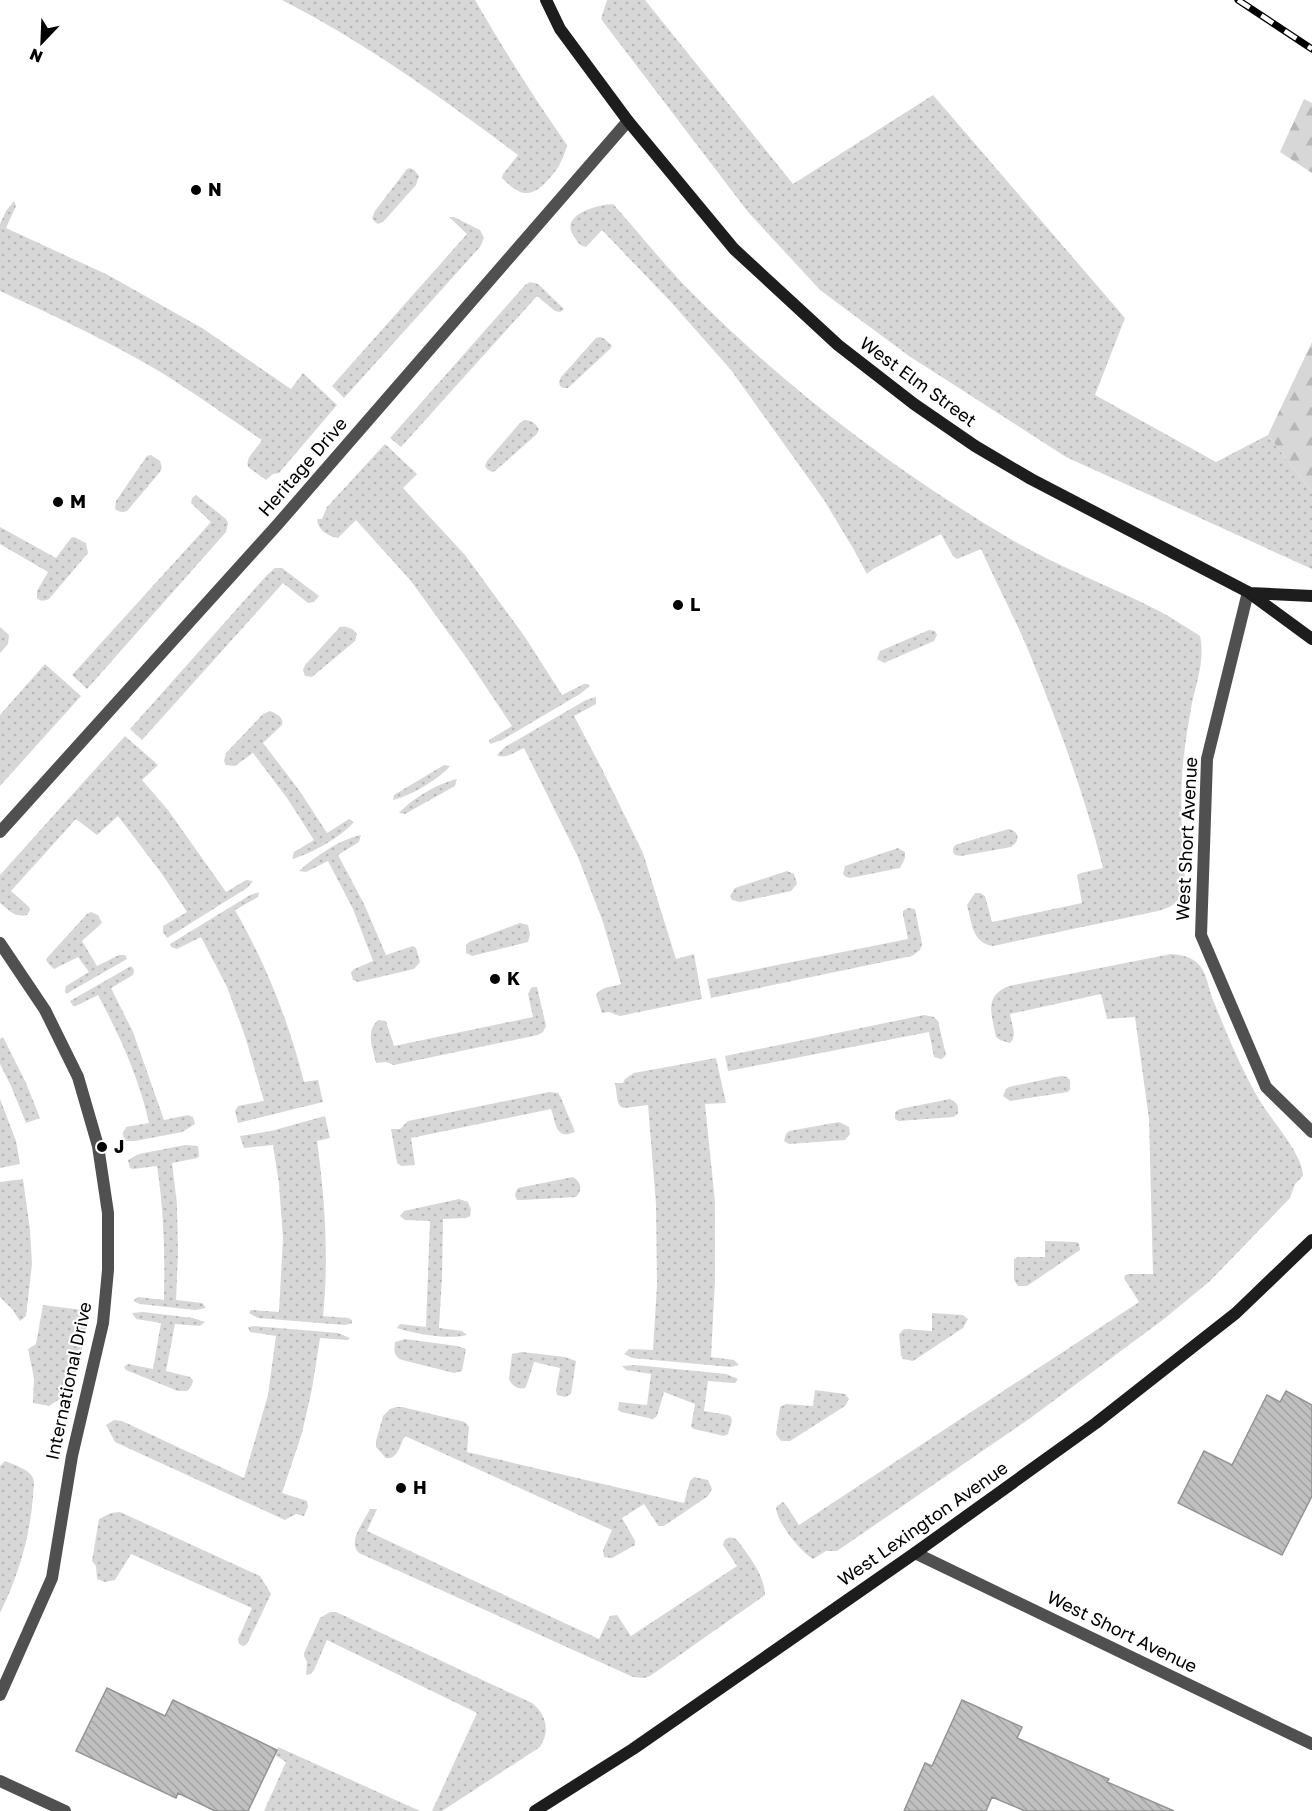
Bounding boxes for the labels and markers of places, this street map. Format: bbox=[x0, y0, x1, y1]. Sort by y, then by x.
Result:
place label: N bbox=[208, 178, 222, 200]
marker: N bbox=[189, 183, 203, 197]
place label: M bbox=[70, 490, 86, 512]
marker: M bbox=[51, 495, 65, 509]
place label: L bbox=[690, 593, 700, 615]
marker: L bbox=[671, 598, 685, 612]
place label: K bbox=[507, 967, 520, 989]
marker: K bbox=[488, 972, 502, 986]
place label: J bbox=[114, 1135, 124, 1157]
marker: J bbox=[95, 1140, 109, 1154]
place label: H bbox=[413, 1476, 427, 1498]
marker: H bbox=[394, 1481, 408, 1495]

